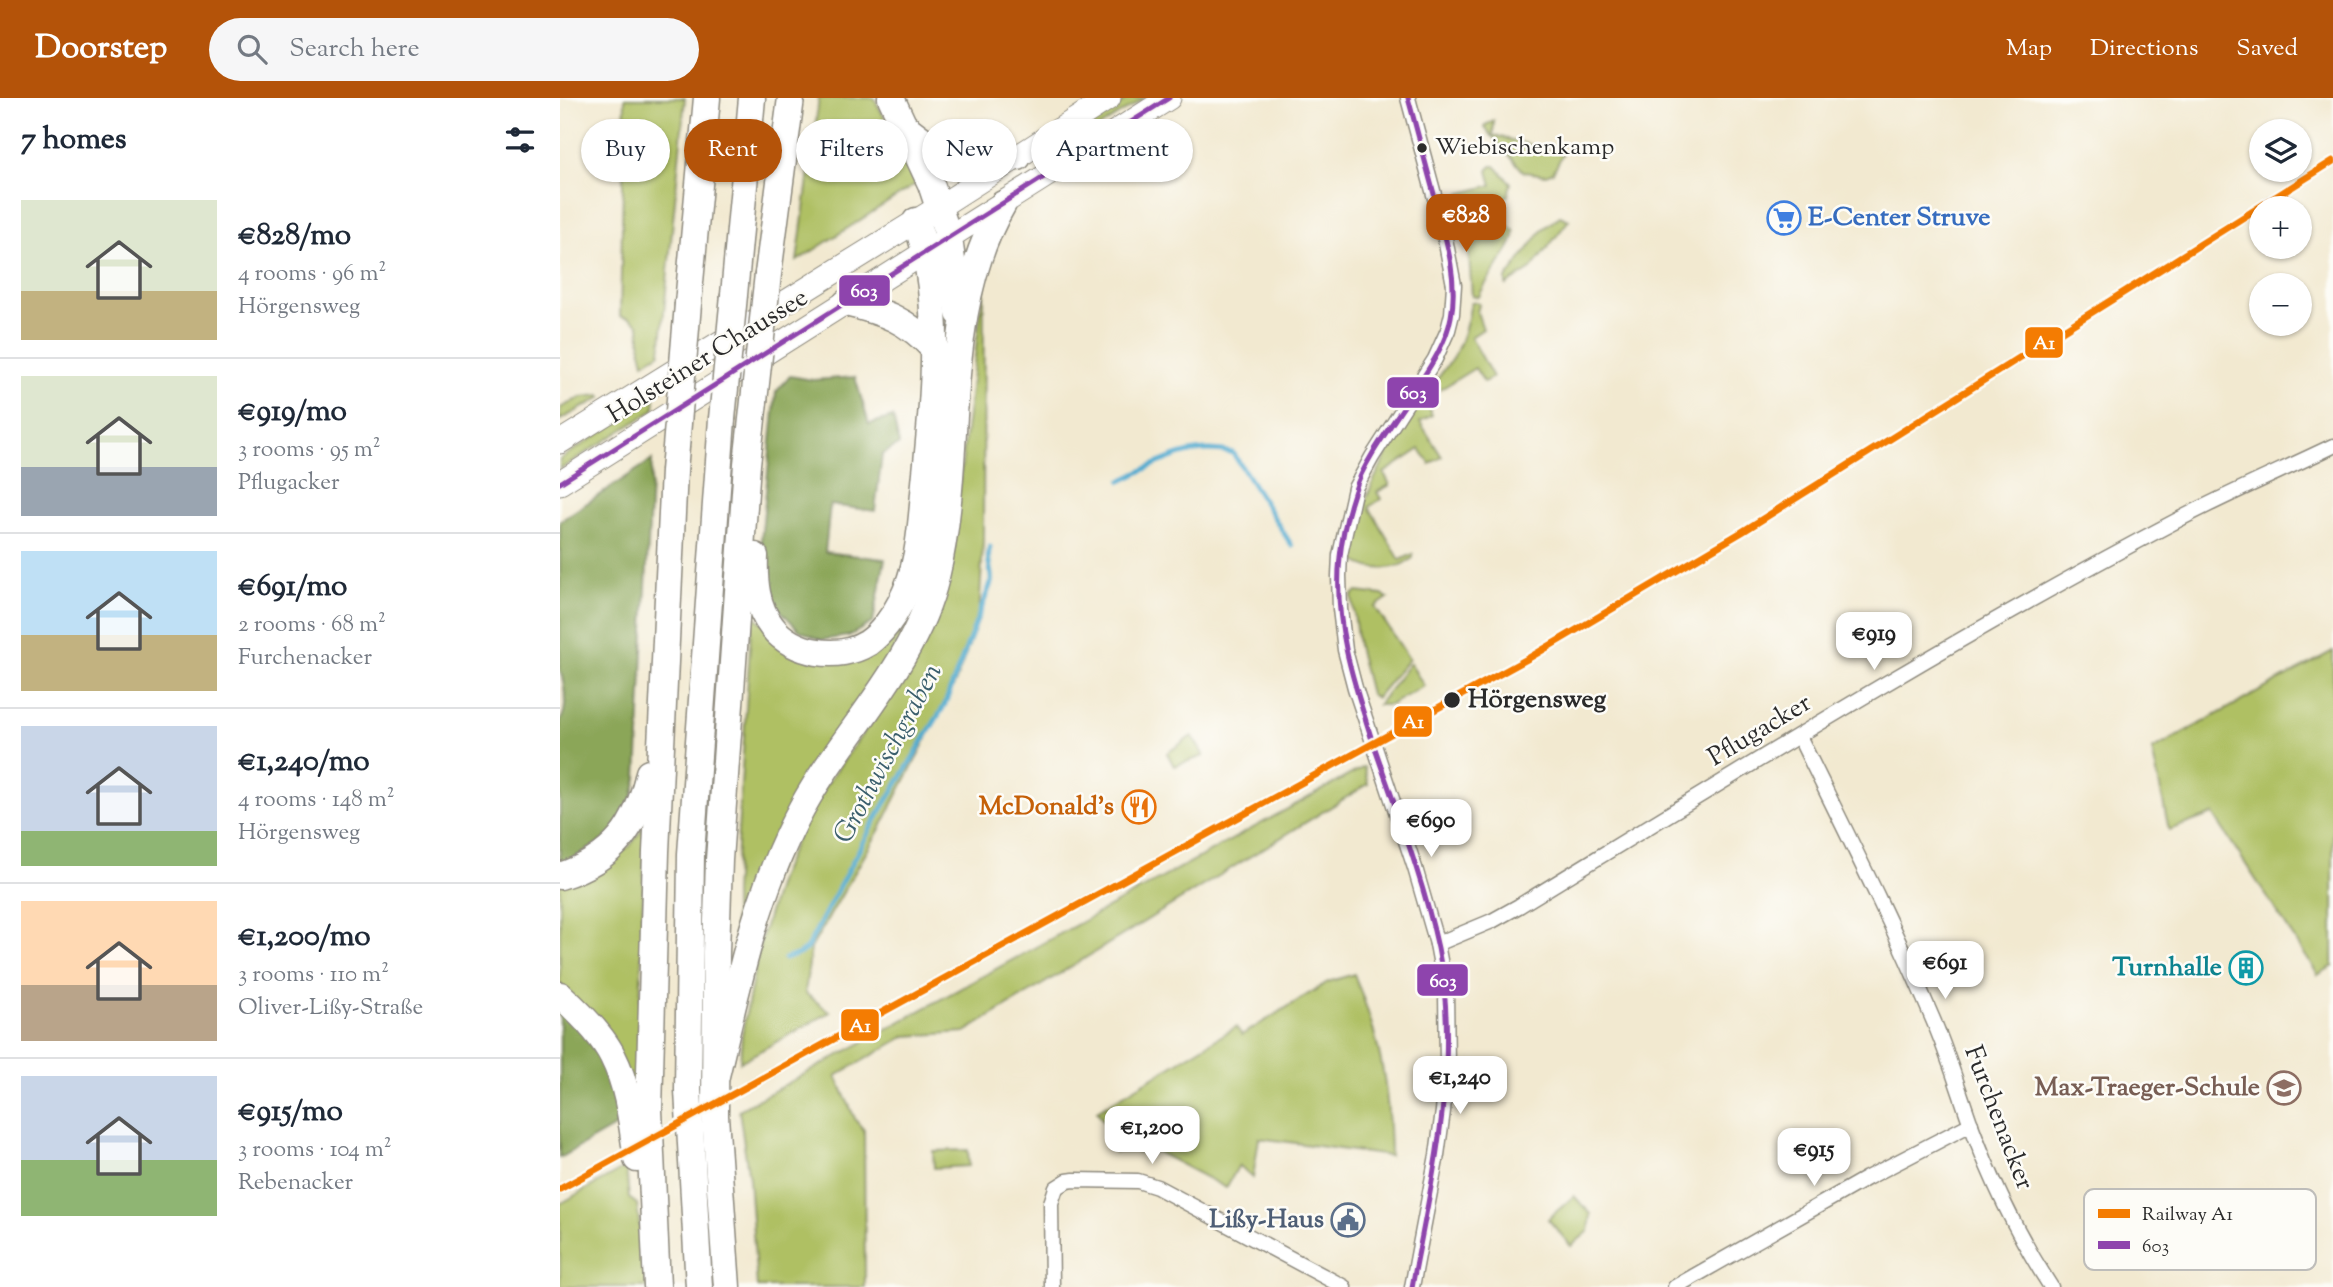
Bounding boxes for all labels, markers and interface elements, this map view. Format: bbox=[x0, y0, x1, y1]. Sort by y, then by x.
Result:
search box bbox=[209, 18, 699, 81]
text: Doorstep bbox=[35, 25, 167, 73]
icon: search bbox=[233, 30, 271, 68]
text: Search here bbox=[289, 31, 420, 68]
text: Map bbox=[2006, 32, 2052, 66]
text: Directions bbox=[2090, 32, 2198, 66]
text: Saved bbox=[2236, 32, 2298, 66]
text: 7 homes bbox=[21, 119, 126, 162]
chip: Buy bbox=[581, 119, 670, 182]
chip: Rent bbox=[684, 119, 782, 182]
chip: Filters bbox=[796, 119, 908, 182]
chip: New bbox=[922, 119, 1017, 182]
chip: Apartment bbox=[1031, 119, 1193, 182]
map controls bbox=[2249, 119, 2312, 336]
button: layers bbox=[2249, 119, 2312, 182]
icon: filters bbox=[501, 121, 539, 159]
place label: Wiebischenkamp bbox=[1435, 131, 1614, 165]
marker: Wiebischenkamp bbox=[1415, 141, 1429, 155]
pin: €828 bbox=[1425, 194, 1507, 254]
button: + bbox=[2249, 196, 2312, 259]
supermarket icon: E-Center Struve bbox=[1765, 199, 1803, 237]
text: €828 bbox=[1442, 200, 1490, 233]
place label: E-Center Struve bbox=[1808, 200, 1990, 237]
text: €828/mo bbox=[238, 215, 351, 258]
icon: home bbox=[77, 228, 161, 312]
text: 4 rooms · 96 m² bbox=[238, 258, 386, 291]
button: − bbox=[2249, 273, 2312, 336]
line badge: 603 bbox=[838, 274, 891, 307]
text: 603 bbox=[850, 279, 878, 306]
street label: Holsteiner Chaussee bbox=[600, 280, 816, 434]
text: Hörgensweg bbox=[238, 291, 360, 324]
line badge: A1 bbox=[2024, 326, 2064, 359]
text: A1 bbox=[2033, 331, 2055, 358]
line badge: 603 bbox=[1386, 376, 1440, 409]
text: 603 bbox=[1399, 381, 1427, 408]
text: €919/mo bbox=[238, 391, 347, 434]
icon: home bbox=[77, 404, 161, 488]
text: 3 rooms · 95 m² bbox=[238, 434, 381, 467]
text: Pflugacker bbox=[238, 467, 340, 500]
text: €691/mo bbox=[238, 566, 347, 609]
icon: home bbox=[77, 579, 161, 663]
text: 2 rooms · 68 m² bbox=[238, 609, 386, 642]
pin: €919 bbox=[1833, 612, 1915, 672]
text: €919 bbox=[1852, 618, 1896, 651]
text: Furchenacker bbox=[238, 642, 372, 675]
water label: Grothwischgraben bbox=[825, 657, 953, 851]
place label: Hörgensweg bbox=[1468, 682, 1607, 719]
street label: Pflugacker bbox=[1701, 685, 1819, 776]
marker: Hörgensweg bbox=[1442, 690, 1462, 710]
line badge: A1 bbox=[1393, 705, 1433, 738]
text: A1 bbox=[1402, 710, 1424, 737]
text: €1,240/mo bbox=[238, 741, 370, 784]
icon: home bbox=[77, 754, 161, 838]
text: 4 rooms · 148 m² bbox=[238, 784, 395, 817]
restaurant icon: McDonald's bbox=[1120, 788, 1158, 826]
place label: McDonald's bbox=[979, 789, 1114, 826]
pin: €690 bbox=[1390, 800, 1472, 859]
text: €690 bbox=[1407, 805, 1455, 838]
text: Hörgensweg bbox=[238, 817, 360, 850]
text: €1,200/mo bbox=[238, 916, 371, 959]
icon: home bbox=[77, 929, 161, 1013]
pin: €691 bbox=[1904, 942, 1986, 1001]
text: €691 bbox=[1923, 947, 1967, 980]
building icon: Turnhalle bbox=[2227, 949, 2265, 987]
place label: Turnhalle bbox=[2112, 950, 2222, 987]
text: 3 rooms · 110 m² bbox=[238, 959, 389, 992]
line badge: 603 bbox=[1416, 963, 1469, 997]
text: 603 bbox=[1429, 969, 1457, 996]
text: Oliver-Lißy-Straße bbox=[238, 992, 423, 1025]
line badge: A1 bbox=[840, 1008, 880, 1042]
text: A1 bbox=[849, 1014, 871, 1041]
street label: Furchenacker bbox=[1954, 1041, 2043, 1196]
pin: €1,240 bbox=[1403, 1056, 1517, 1116]
text: €1,240 bbox=[1429, 1062, 1491, 1095]
school or university icon: Max-Traeger-Schule bbox=[2265, 1069, 2303, 1107]
place label: Max-Traeger-Schule bbox=[2035, 1070, 2260, 1107]
text: €915/mo bbox=[238, 1091, 343, 1134]
icon: home bbox=[77, 1104, 161, 1188]
pin: €1,200 bbox=[1095, 1107, 1209, 1166]
text: €1,200 bbox=[1121, 1112, 1183, 1145]
pin: €915 bbox=[1773, 1128, 1855, 1188]
text: 3 rooms · 104 m² bbox=[238, 1134, 392, 1167]
text: €915 bbox=[1794, 1134, 1835, 1167]
text: Rebenacker bbox=[238, 1167, 353, 1200]
legend bbox=[2084, 1189, 2316, 1270]
public building icon: Lißy-Haus bbox=[1329, 1201, 1367, 1239]
place label: Lißy-Haus bbox=[1209, 1202, 1324, 1239]
text: Railway A1 bbox=[2142, 1202, 2234, 1229]
text: 603 bbox=[2142, 1234, 2169, 1261]

